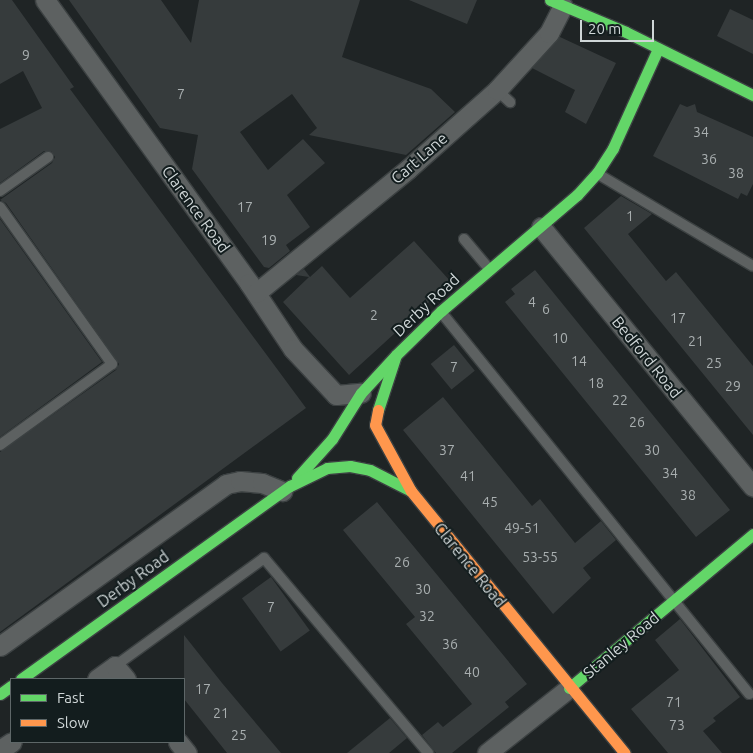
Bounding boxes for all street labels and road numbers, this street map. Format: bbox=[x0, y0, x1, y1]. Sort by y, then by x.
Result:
street label: Cart Lane bbox=[387, 128, 451, 188]
street label: Clarence Road bbox=[158, 162, 234, 256]
street label: Derby Road bbox=[389, 269, 463, 341]
street label: Bedford Road bbox=[608, 312, 686, 402]
street label: Clarence Road bbox=[430, 519, 510, 611]
street label: Derby Road bbox=[93, 547, 173, 611]
street label: Stanley Road bbox=[579, 608, 663, 682]

